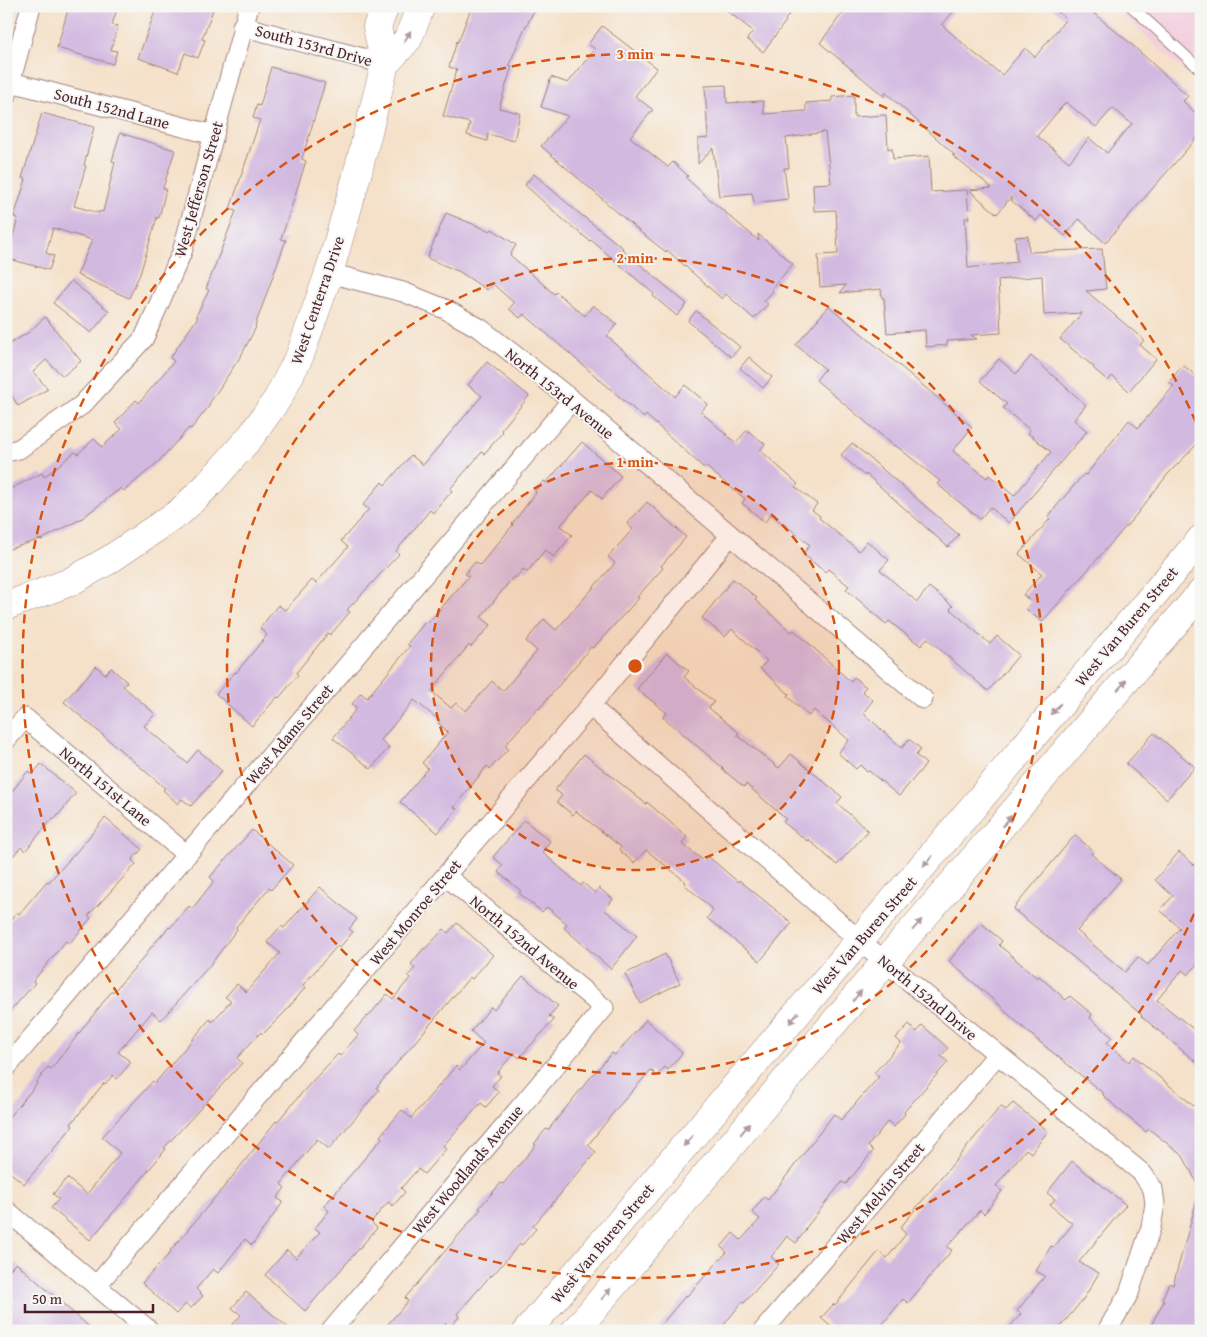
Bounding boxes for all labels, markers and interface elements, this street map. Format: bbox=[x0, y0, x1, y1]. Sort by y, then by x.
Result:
street label: South 153rd Drive bbox=[253, 18, 375, 72]
one-way arrow bbox=[402, 31, 411, 44]
text: 3 min bbox=[616, 43, 654, 64]
street label: South 152nd Lane bbox=[52, 81, 172, 135]
street label: West Jefferson Street bbox=[167, 118, 229, 260]
street label: West Centerra Drive bbox=[284, 233, 350, 367]
text: 2 min bbox=[616, 247, 654, 268]
street label: North 153rd Avenue bbox=[500, 341, 620, 445]
text: 1 min bbox=[616, 451, 654, 472]
street label: West Van Buren Street bbox=[1069, 560, 1184, 691]
centre of rings bbox=[626, 657, 644, 675]
street label: West Adams Street bbox=[240, 678, 339, 790]
one-way arrow bbox=[1116, 680, 1128, 692]
one-way arrow bbox=[1050, 702, 1061, 715]
street label: North 151st Lane bbox=[55, 740, 157, 832]
one-way arrow bbox=[1001, 815, 1012, 828]
street label: West Monroe Street bbox=[363, 853, 467, 970]
one-way arrow bbox=[922, 854, 933, 867]
street label: West Van Buren Street bbox=[806, 870, 923, 1000]
street label: North 152nd Avenue bbox=[465, 889, 585, 995]
one-way arrow bbox=[911, 920, 923, 932]
street label: North 152nd Drive bbox=[873, 948, 983, 1046]
one-way arrow bbox=[852, 989, 863, 1002]
one-way arrow bbox=[788, 1011, 799, 1024]
street label: West Woodlands Avenue bbox=[406, 1099, 528, 1239]
one-way arrow bbox=[740, 1123, 751, 1136]
one-way arrow bbox=[683, 1135, 694, 1148]
street label: West Melvin Street bbox=[830, 1137, 930, 1249]
street label: West Van Buren Street bbox=[545, 1177, 660, 1308]
scale bar bbox=[25, 1282, 152, 1314]
one-way arrow bbox=[601, 1287, 612, 1300]
text: 50 m bbox=[32, 1288, 63, 1309]

